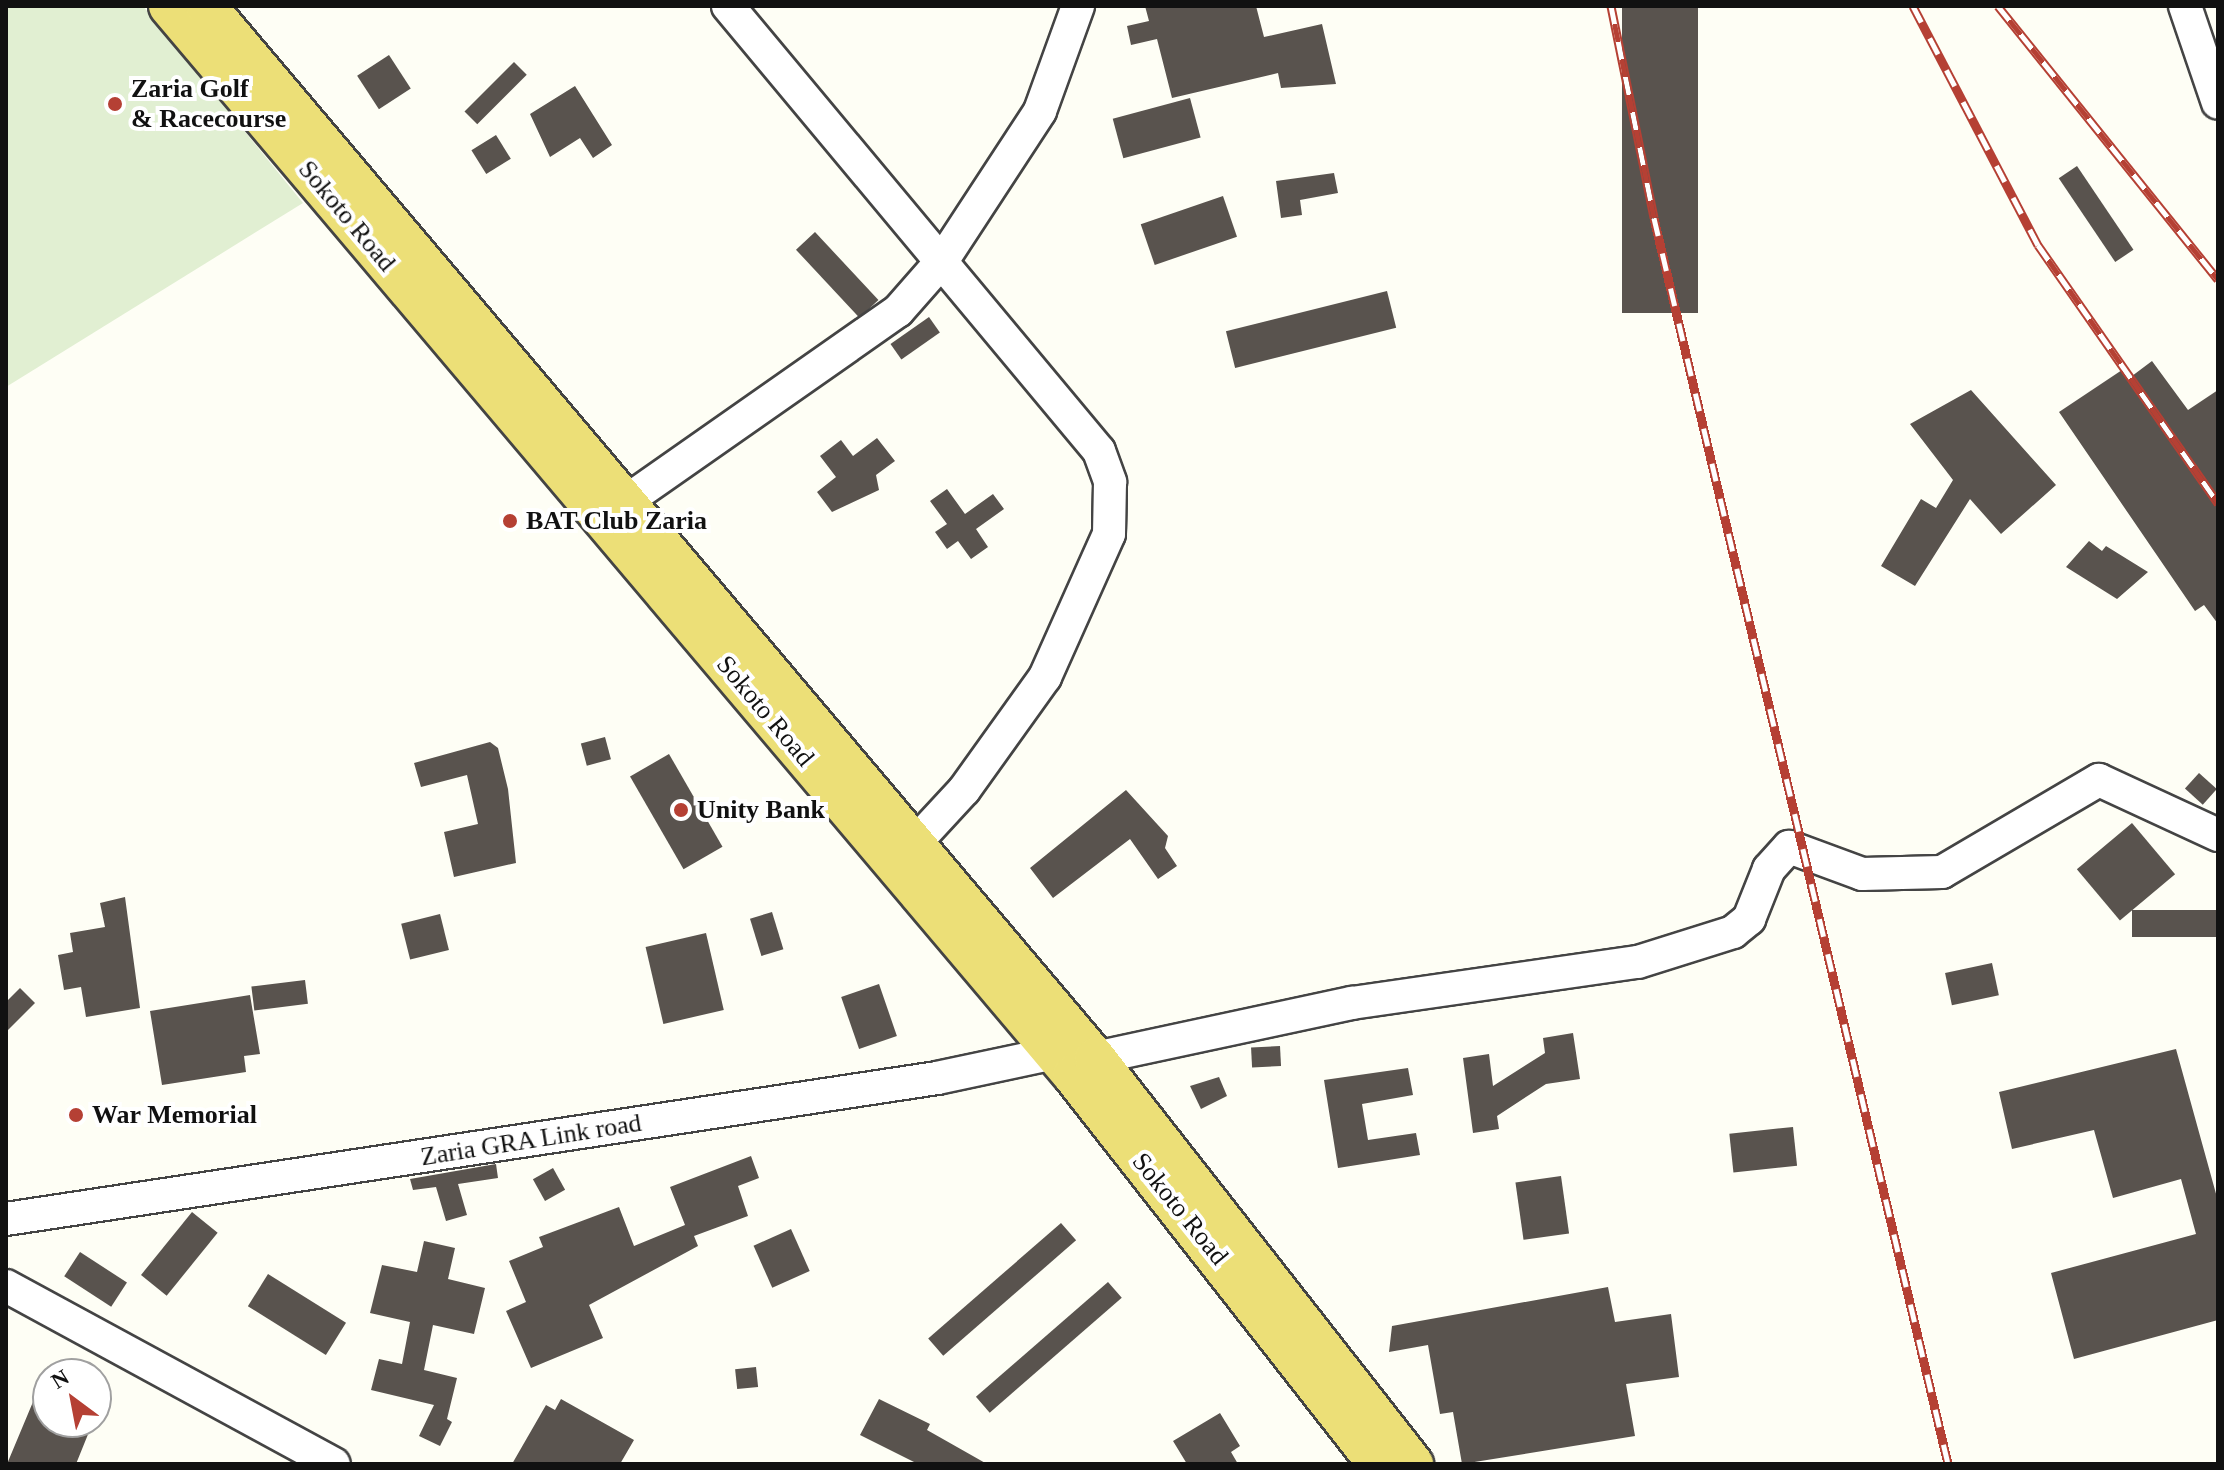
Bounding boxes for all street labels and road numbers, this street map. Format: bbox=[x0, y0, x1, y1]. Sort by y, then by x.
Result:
street label: Sokoto Road bbox=[292, 154, 402, 278]
street label: Sokoto Road bbox=[710, 649, 820, 773]
street label: Zaria GRA Link road bbox=[418, 1107, 644, 1173]
street label: Sokoto Road bbox=[1125, 1147, 1235, 1271]

